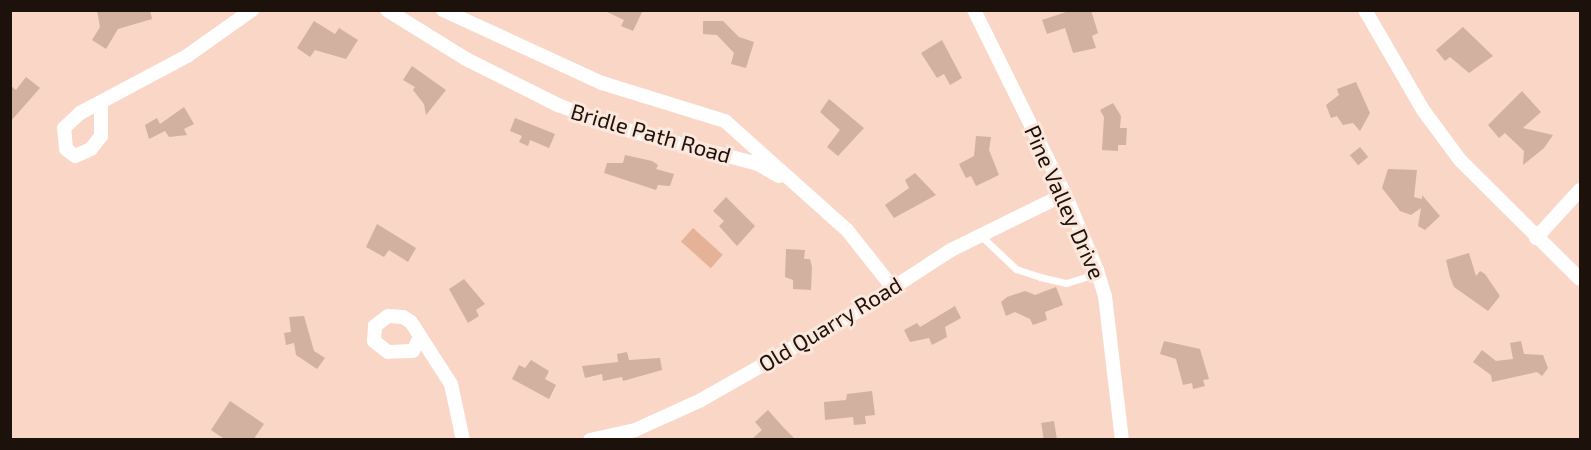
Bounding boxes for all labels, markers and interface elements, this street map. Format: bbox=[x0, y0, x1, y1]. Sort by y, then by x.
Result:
street label: Bridle Path Road bbox=[568, 98, 734, 168]
street label: Pine Valley Drive bbox=[1019, 121, 1111, 283]
street label: Old Quarry Road bbox=[753, 271, 907, 377]

